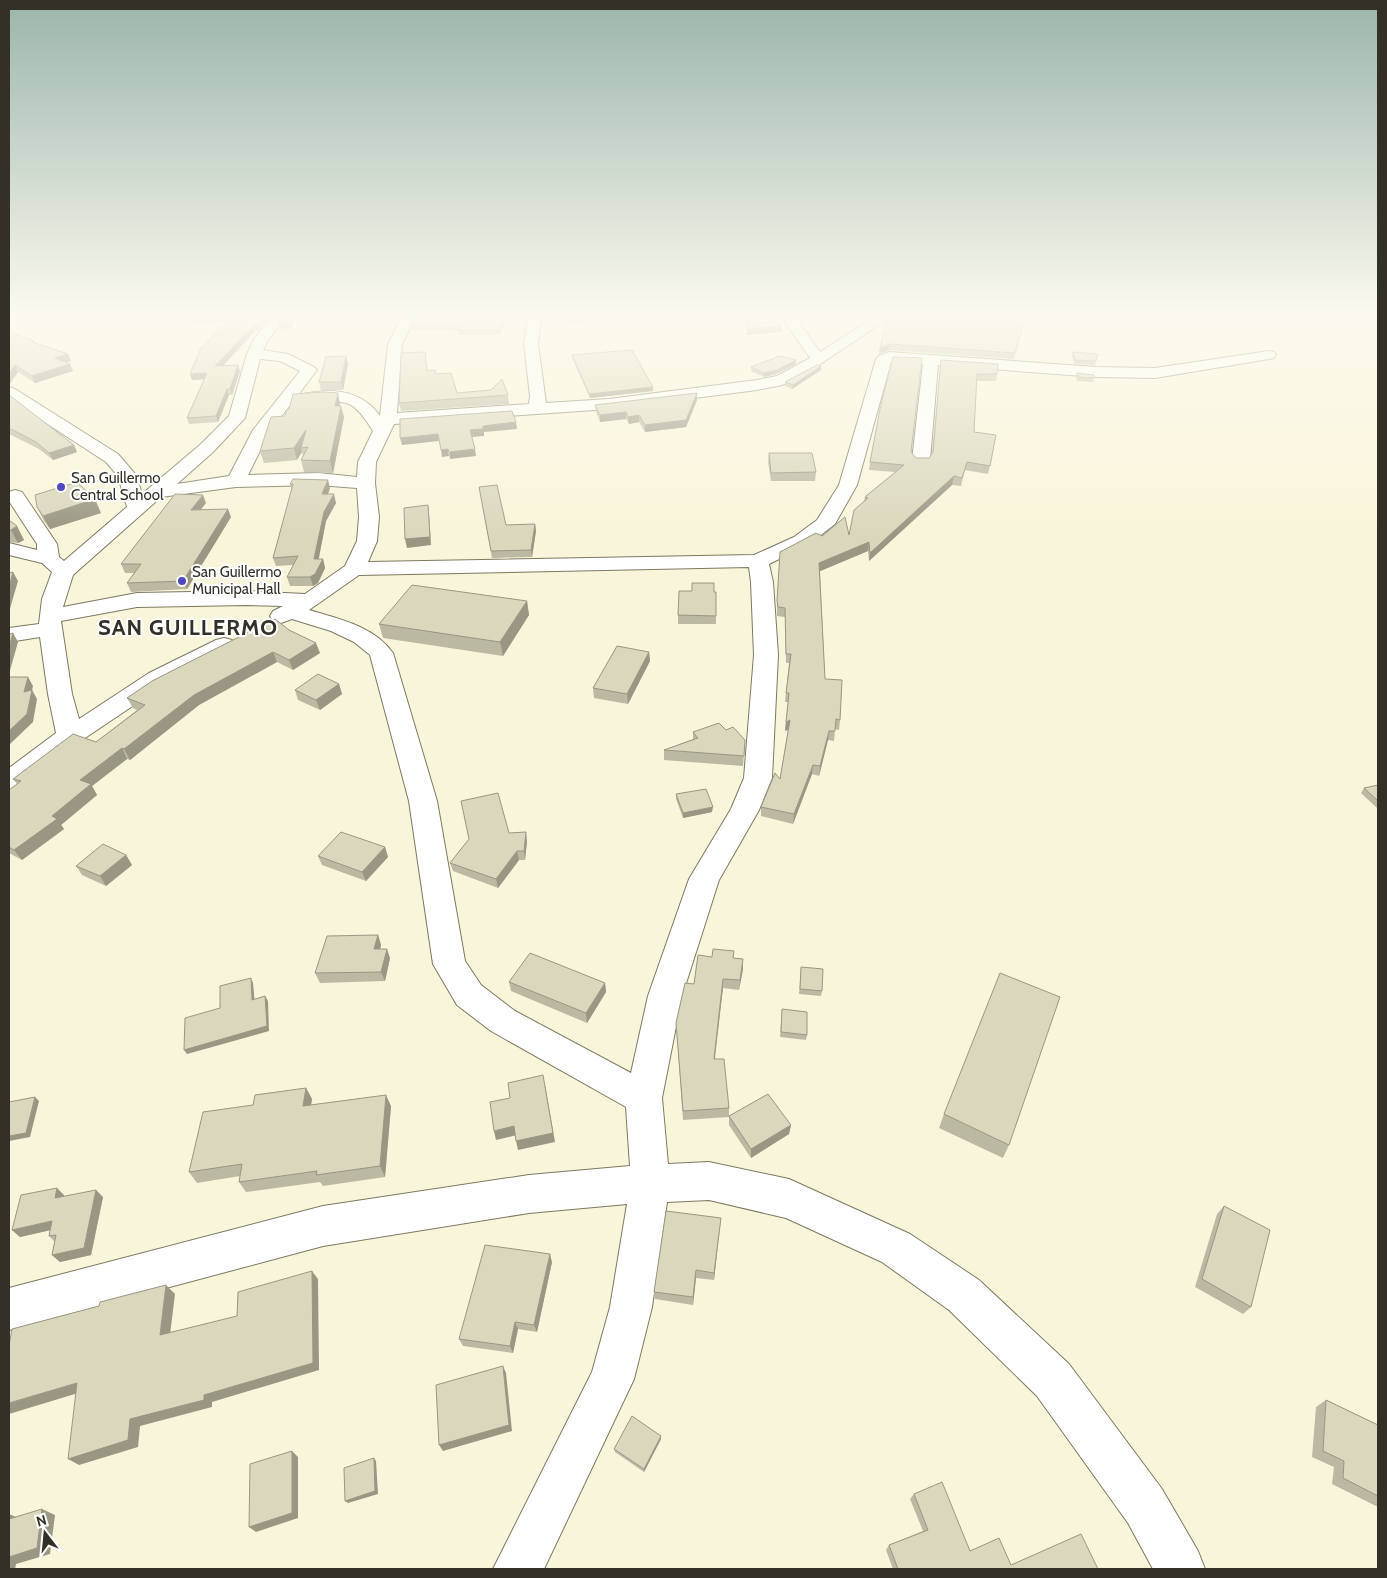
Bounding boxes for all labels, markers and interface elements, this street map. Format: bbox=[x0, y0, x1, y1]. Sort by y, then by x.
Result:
place label: San Guillermo Central School bbox=[71, 469, 164, 504]
marker: San Guillermo Central School bbox=[55, 481, 67, 493]
place label: San Guillermo Municipal Hall bbox=[192, 563, 282, 598]
marker: San Guillermo Municipal Hall bbox=[176, 575, 188, 587]
district label: SAN GUILLERMO bbox=[98, 614, 278, 641]
north arrow bbox=[20, 1508, 70, 1558]
text: N bbox=[34, 1510, 49, 1531]

